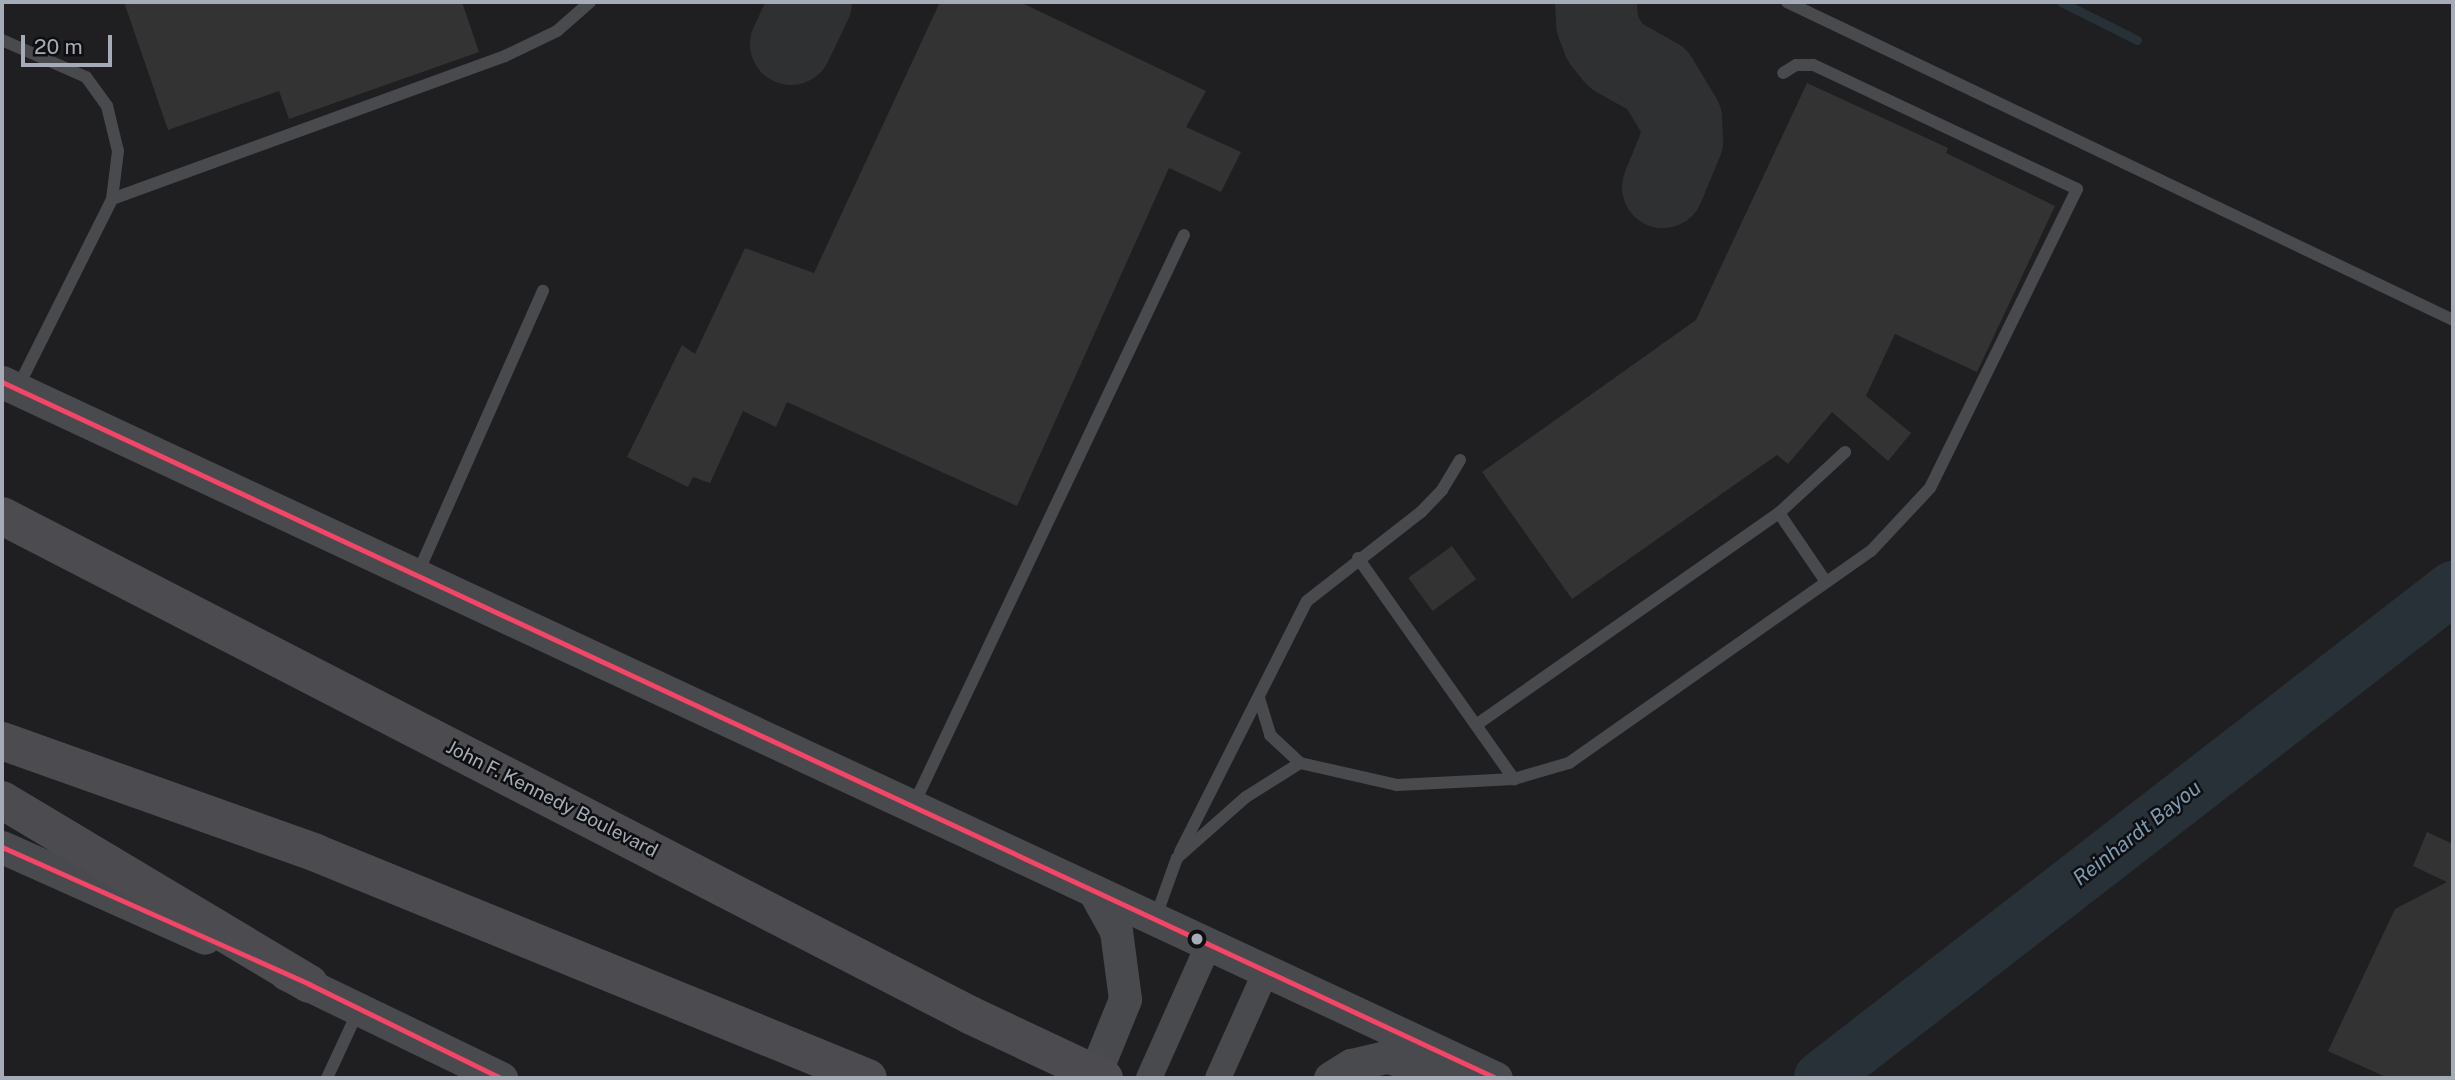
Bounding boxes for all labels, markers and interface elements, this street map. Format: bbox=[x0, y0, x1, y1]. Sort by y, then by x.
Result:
scale bar bbox=[24, 21, 116, 65]
text: 20 m bbox=[34, 34, 83, 59]
street label: John F. Kennedy Boulevard bbox=[442, 736, 662, 862]
water label: Reinhardt Bayou bbox=[2068, 775, 2206, 891]
unlabelled marker bbox=[1190, 932, 1204, 946]

